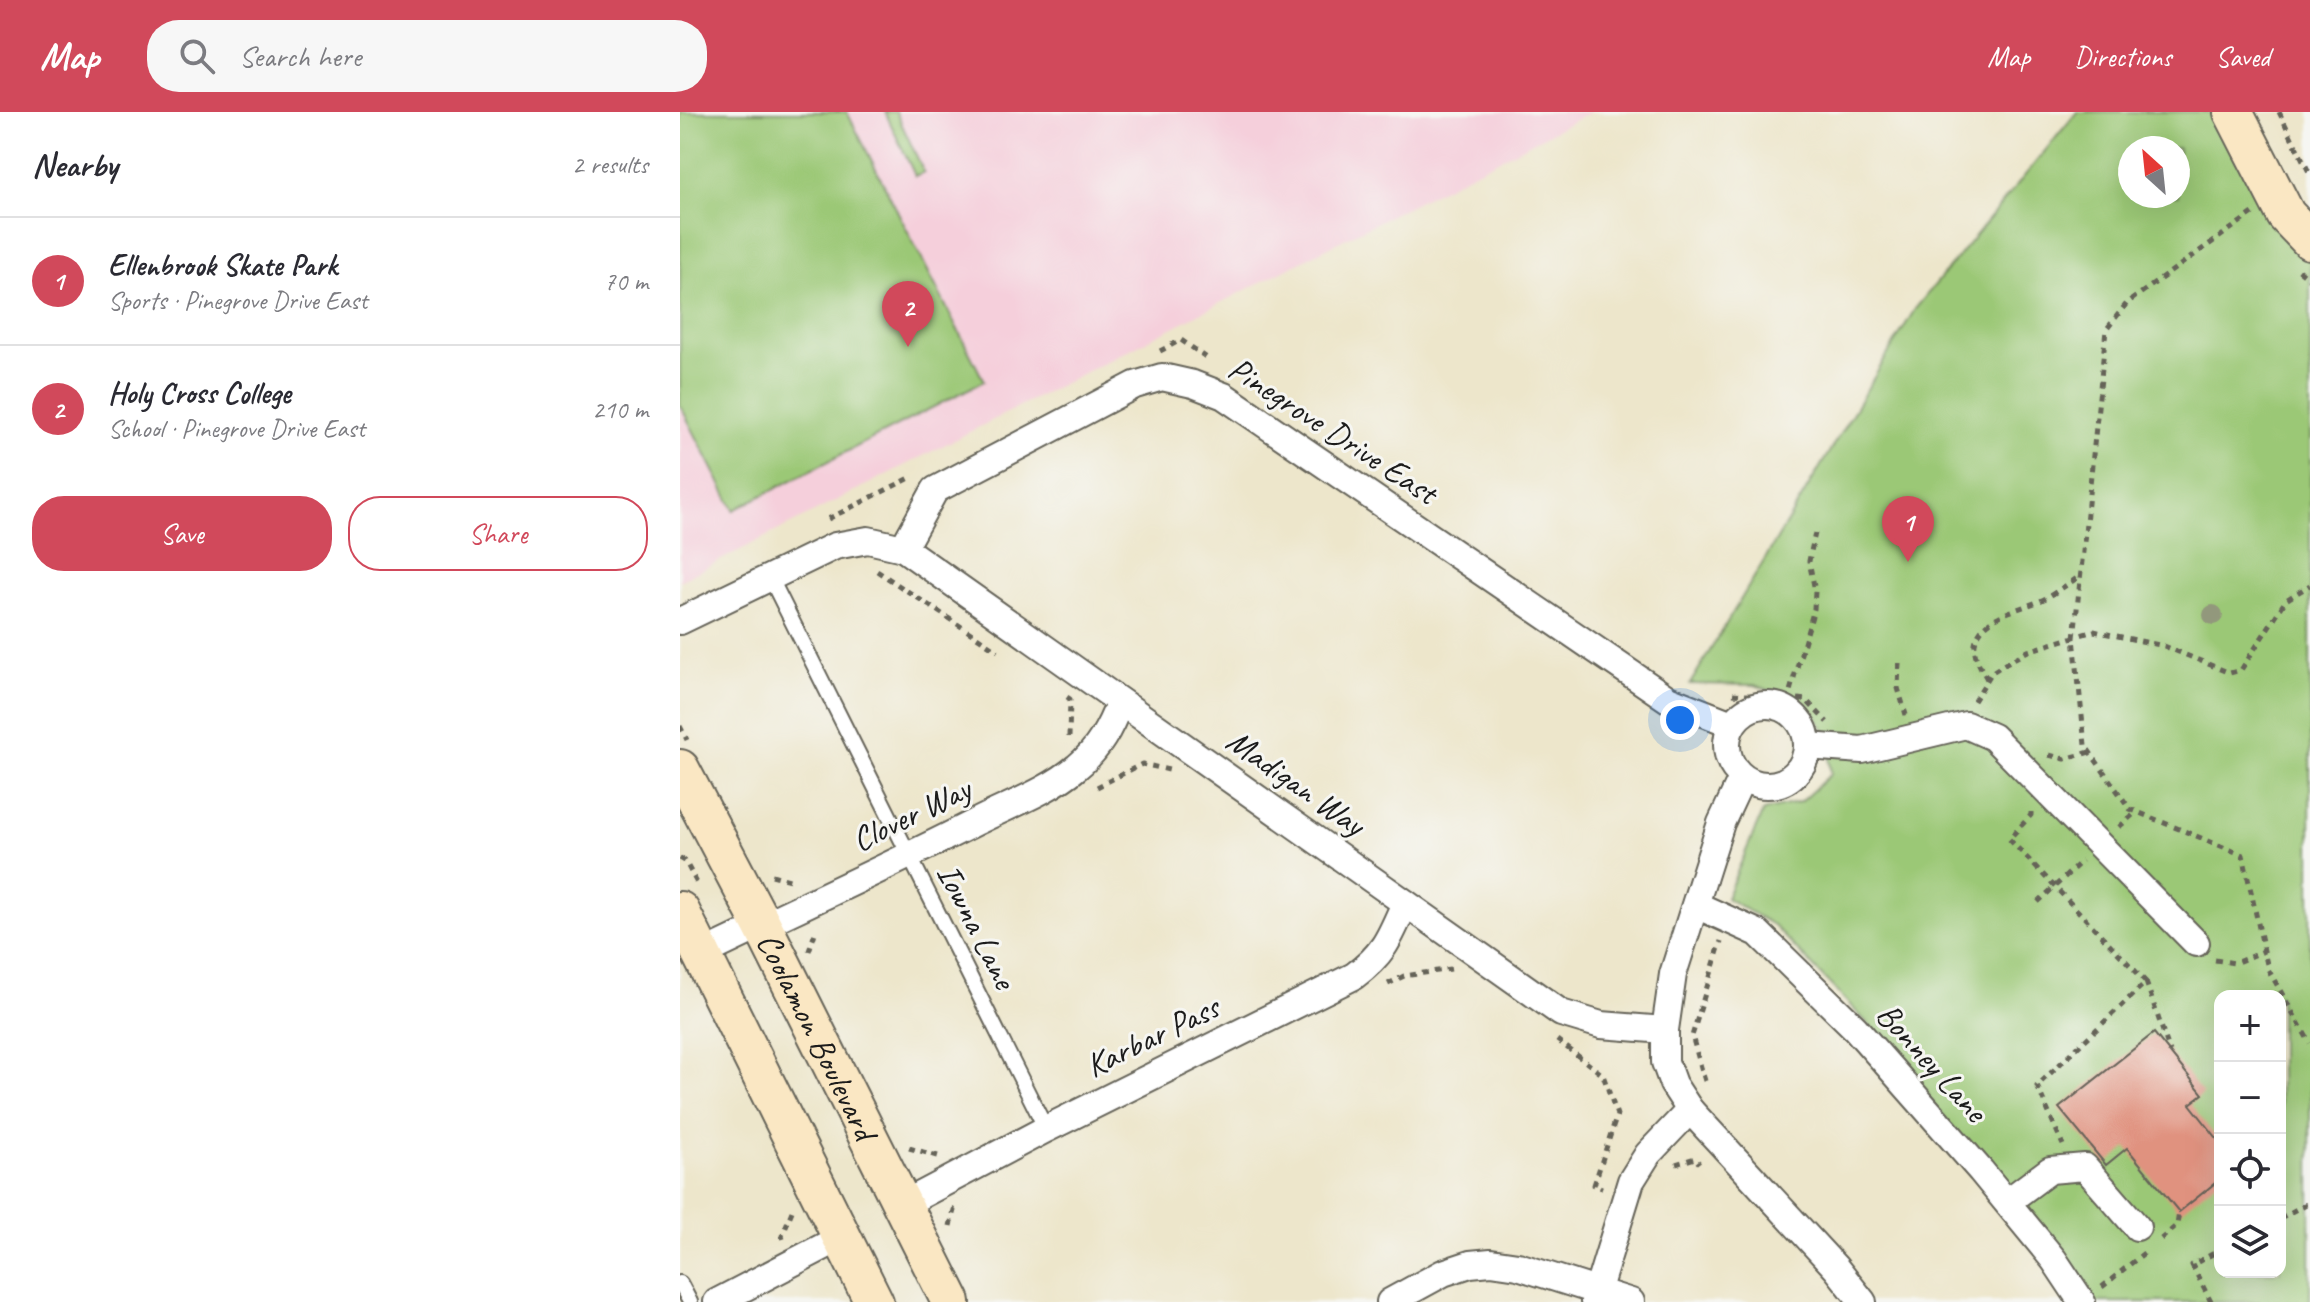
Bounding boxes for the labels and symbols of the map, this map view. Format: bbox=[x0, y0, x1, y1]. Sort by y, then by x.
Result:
north arrow bbox=[2118, 136, 2190, 208]
pin: 2 bbox=[882, 281, 934, 347]
street label: Pinegrove Drive East bbox=[1221, 347, 1449, 515]
pin: 1 bbox=[1882, 496, 1934, 562]
your location bbox=[1660, 700, 1700, 740]
street label: Madigan Way bbox=[1219, 719, 1375, 847]
street label: Clover Way bbox=[845, 766, 980, 861]
street label: Iowna Lane bbox=[927, 856, 1028, 998]
street label: Coolamon Boulevard bbox=[748, 925, 889, 1150]
street label: Karbar Pass bbox=[1078, 984, 1228, 1087]
street label: Bonney Lane bbox=[1867, 993, 1999, 1133]

